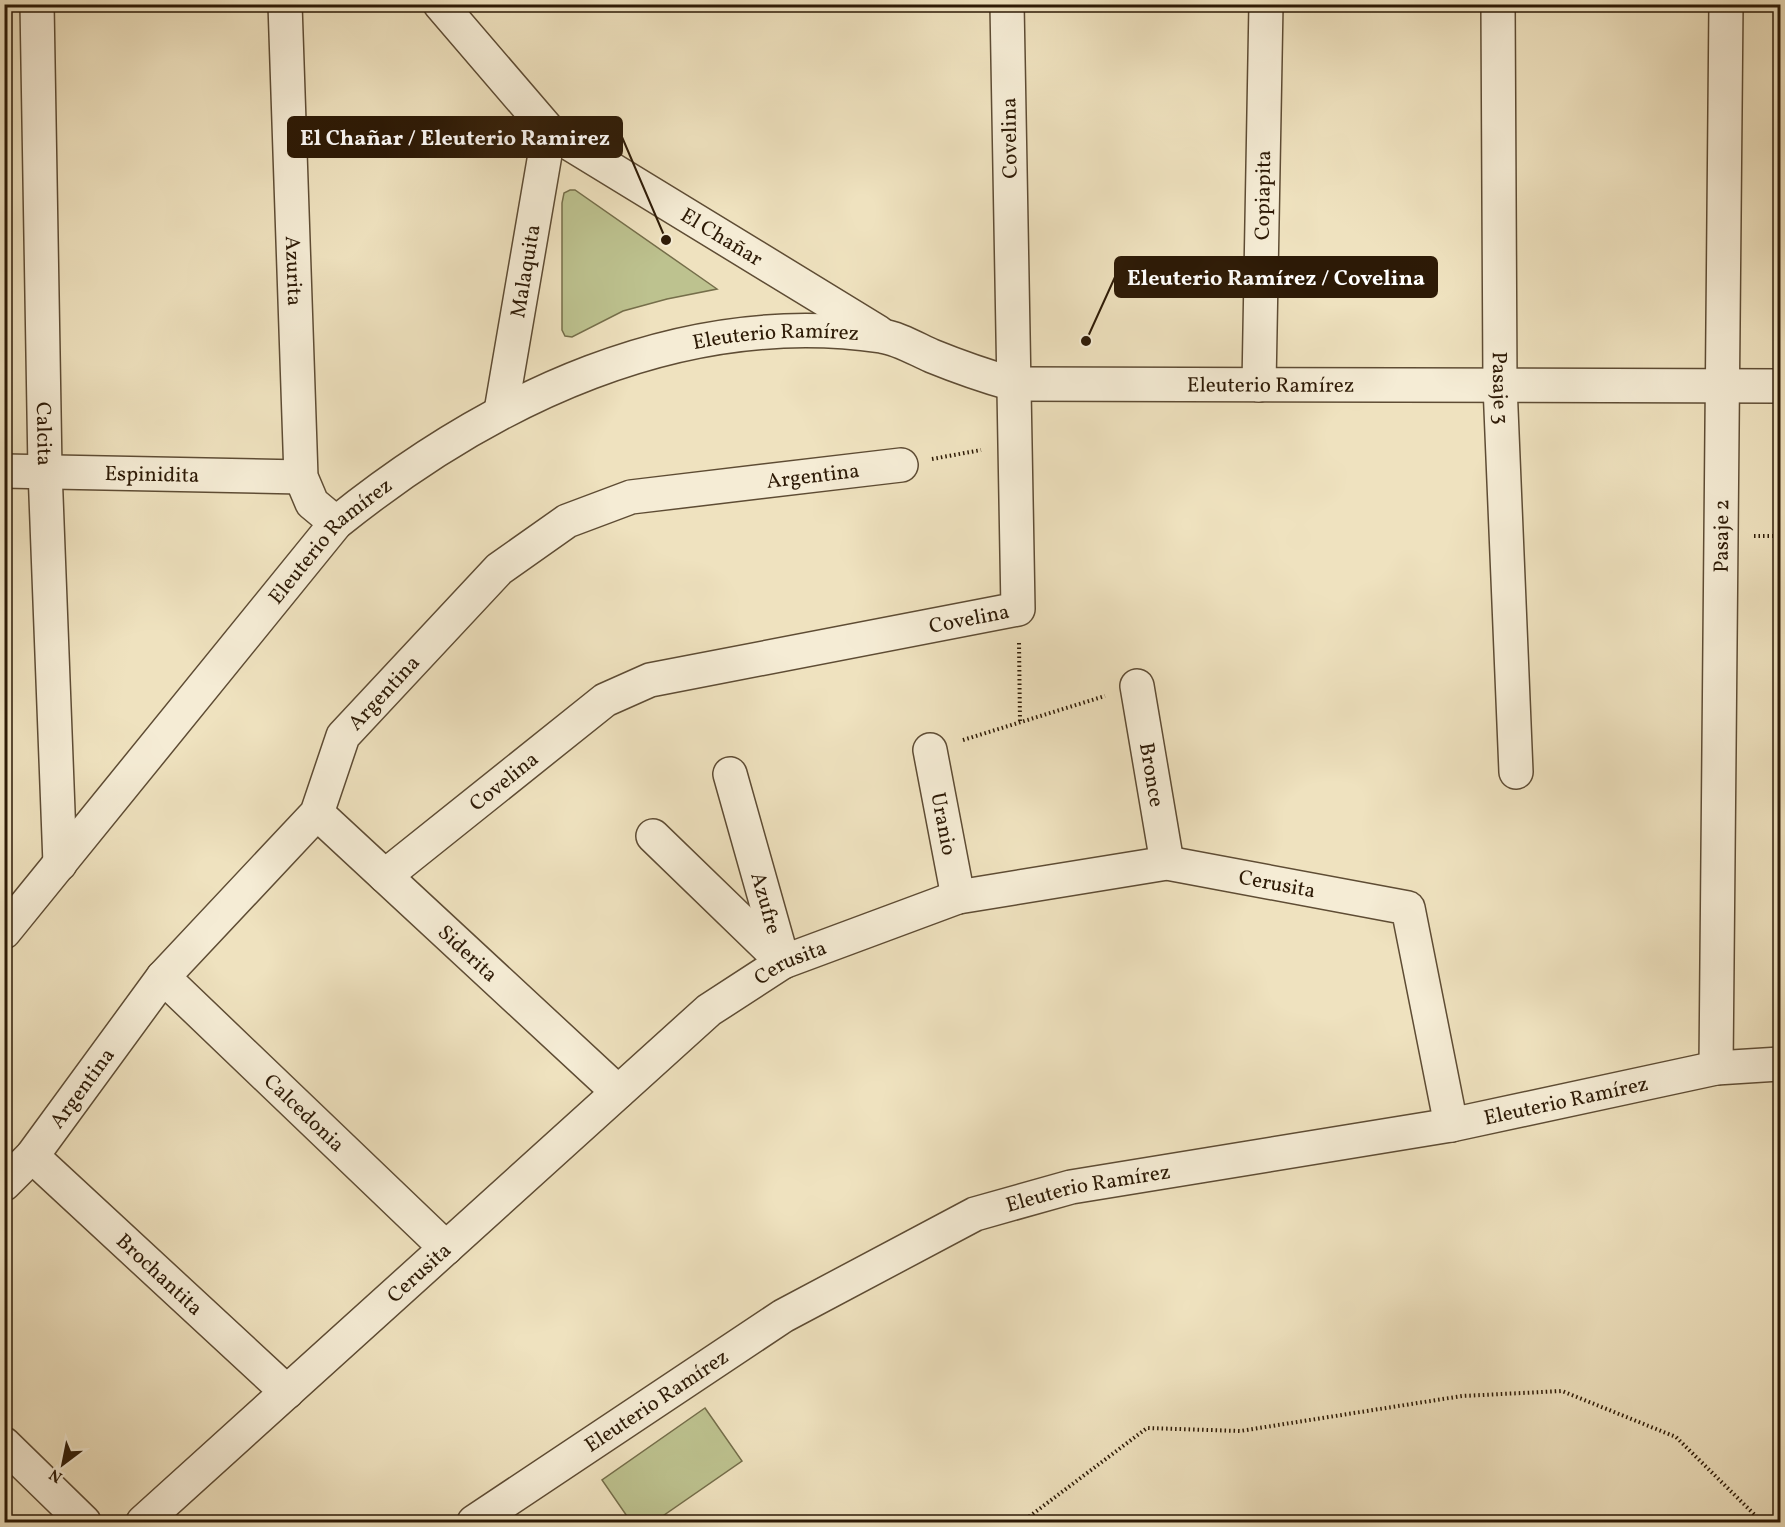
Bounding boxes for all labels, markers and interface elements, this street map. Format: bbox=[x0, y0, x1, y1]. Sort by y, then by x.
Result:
street label: Covelina bbox=[995, 97, 1026, 179]
callout: El Chañar / Eleuterio Ramirez bbox=[288, 117, 622, 157]
text: El Chañar / Eleuterio Ramirez bbox=[300, 124, 610, 155]
street label: Copiapita bbox=[1249, 150, 1279, 240]
street label: El Chañar bbox=[674, 202, 768, 274]
street label: Malaquita bbox=[504, 222, 549, 320]
street label: Azurita bbox=[277, 235, 308, 306]
callout: Eleuterio Ramírez / Covelina bbox=[1115, 257, 1437, 297]
text: Eleuterio Ramírez / Covelina bbox=[1127, 264, 1425, 295]
street label: Eleuterio Ramírez bbox=[690, 318, 860, 358]
street label: Pasaje 3 bbox=[1484, 351, 1515, 425]
street label: Eleuterio Ramírez bbox=[1187, 371, 1354, 401]
street label: Calcita bbox=[28, 402, 58, 466]
street label: Argentina bbox=[765, 457, 861, 497]
street label: Espinidita bbox=[104, 460, 200, 491]
street label: Eleuterio Ramírez bbox=[263, 472, 399, 611]
street label: Pasaje 2 bbox=[1708, 499, 1737, 573]
street label: Covelina bbox=[927, 598, 1012, 642]
street label: Argentina bbox=[342, 650, 427, 738]
street label: Bronce bbox=[1131, 741, 1170, 809]
street label: Covelina bbox=[464, 746, 545, 819]
street label: Uranio bbox=[922, 790, 963, 858]
street label: Cerusita bbox=[1236, 864, 1318, 906]
street label: Azufre bbox=[742, 869, 787, 938]
street label: Siderita bbox=[431, 919, 504, 989]
street label: Cerusita bbox=[749, 934, 831, 993]
street label: Argentina bbox=[44, 1042, 122, 1135]
street label: Calcedonia bbox=[257, 1068, 350, 1159]
street label: Eleuterio Ramírez bbox=[1481, 1070, 1651, 1134]
street label: Eleuterio Ramírez bbox=[1003, 1158, 1173, 1221]
street label: Brochantita bbox=[109, 1228, 209, 1323]
street label: Cerusita bbox=[381, 1237, 458, 1310]
street label: Eleuterio Ramírez bbox=[579, 1343, 735, 1460]
north arrow bbox=[33, 1434, 93, 1494]
text: N bbox=[45, 1462, 67, 1487]

